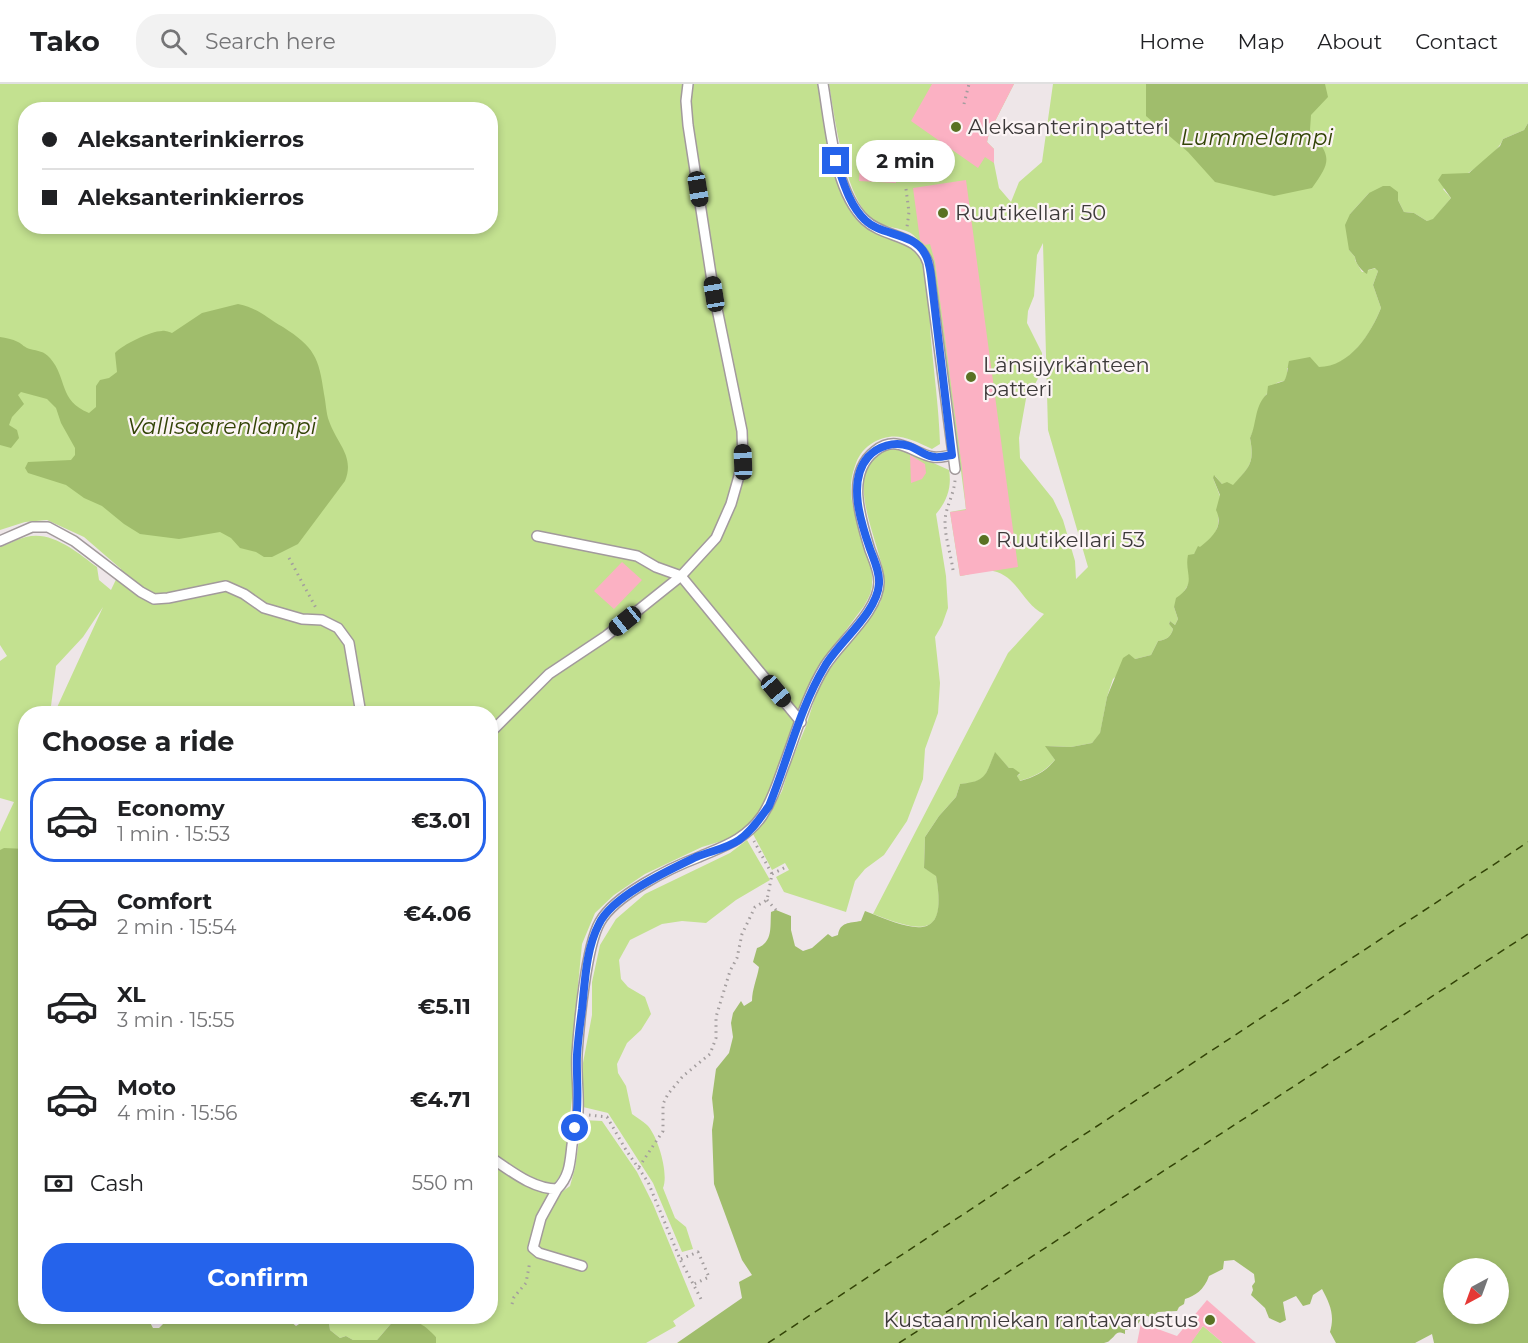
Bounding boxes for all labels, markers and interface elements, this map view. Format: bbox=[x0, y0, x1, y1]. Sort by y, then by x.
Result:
search box bbox=[136, 14, 556, 68]
text: Tako bbox=[30, 24, 100, 58]
icon: search bbox=[157, 25, 190, 58]
text: Search here bbox=[205, 28, 336, 55]
text: Home bbox=[1139, 29, 1204, 54]
text: Map bbox=[1237, 29, 1284, 54]
text: About bbox=[1317, 29, 1382, 54]
text: Contact bbox=[1415, 29, 1498, 54]
place label: Aleksanterinpatteri bbox=[968, 114, 1169, 139]
marker: Aleksanterinpatteri bbox=[949, 120, 963, 134]
water label: Lummelampi bbox=[1181, 124, 1333, 151]
text: Aleksanterinkierros bbox=[78, 126, 304, 153]
callout: 2 min bbox=[857, 140, 956, 182]
route end bbox=[822, 147, 849, 174]
text: 2 min bbox=[876, 149, 935, 173]
car bbox=[686, 170, 710, 208]
text: Aleksanterinkierros bbox=[78, 184, 304, 211]
place label: Ruutikellari 50 bbox=[955, 200, 1106, 225]
marker: Ruutikellari 50 bbox=[936, 206, 950, 220]
car bbox=[702, 275, 726, 313]
place label: Länsijyrkänteen patteri bbox=[983, 352, 1150, 401]
marker: Länsijyrkänteen patteri bbox=[964, 370, 978, 384]
water label: Vallisaarenlampi bbox=[127, 413, 317, 440]
car bbox=[733, 444, 753, 480]
place label: Ruutikellari 53 bbox=[996, 527, 1145, 552]
marker: Ruutikellari 53 bbox=[977, 533, 991, 547]
car bbox=[605, 603, 645, 639]
car bbox=[758, 671, 794, 711]
text: Choose a ride bbox=[42, 725, 234, 758]
icon: car bbox=[45, 793, 99, 847]
text: Economy bbox=[117, 795, 225, 822]
text: €3.01 bbox=[411, 807, 471, 834]
text: 1 min · 15:53 bbox=[117, 822, 230, 846]
icon: car bbox=[45, 886, 99, 940]
text: Comfort bbox=[117, 888, 212, 915]
text: €4.06 bbox=[403, 900, 471, 927]
text: 2 min · 15:54 bbox=[117, 915, 237, 939]
icon: car bbox=[45, 979, 99, 1033]
text: XL bbox=[117, 981, 146, 1008]
text: €5.11 bbox=[418, 993, 471, 1020]
text: 3 min · 15:55 bbox=[117, 1008, 234, 1032]
icon: car bbox=[45, 1072, 99, 1126]
text: Moto bbox=[117, 1074, 176, 1101]
text: €4.71 bbox=[410, 1086, 471, 1113]
text: 4 min · 15:56 bbox=[117, 1101, 237, 1125]
route start bbox=[561, 1114, 588, 1141]
icon: cash bbox=[42, 1167, 75, 1200]
text: Cash bbox=[90, 1170, 144, 1197]
text: 550 m bbox=[412, 1171, 474, 1195]
button: Confirm bbox=[42, 1243, 474, 1312]
north arrow bbox=[1443, 1258, 1509, 1324]
map controls bbox=[1443, 1258, 1509, 1324]
place label: Kustaanmiekan rantavarustus bbox=[884, 1307, 1198, 1332]
marker: Kustaanmiekan rantavarustus bbox=[1203, 1313, 1217, 1327]

